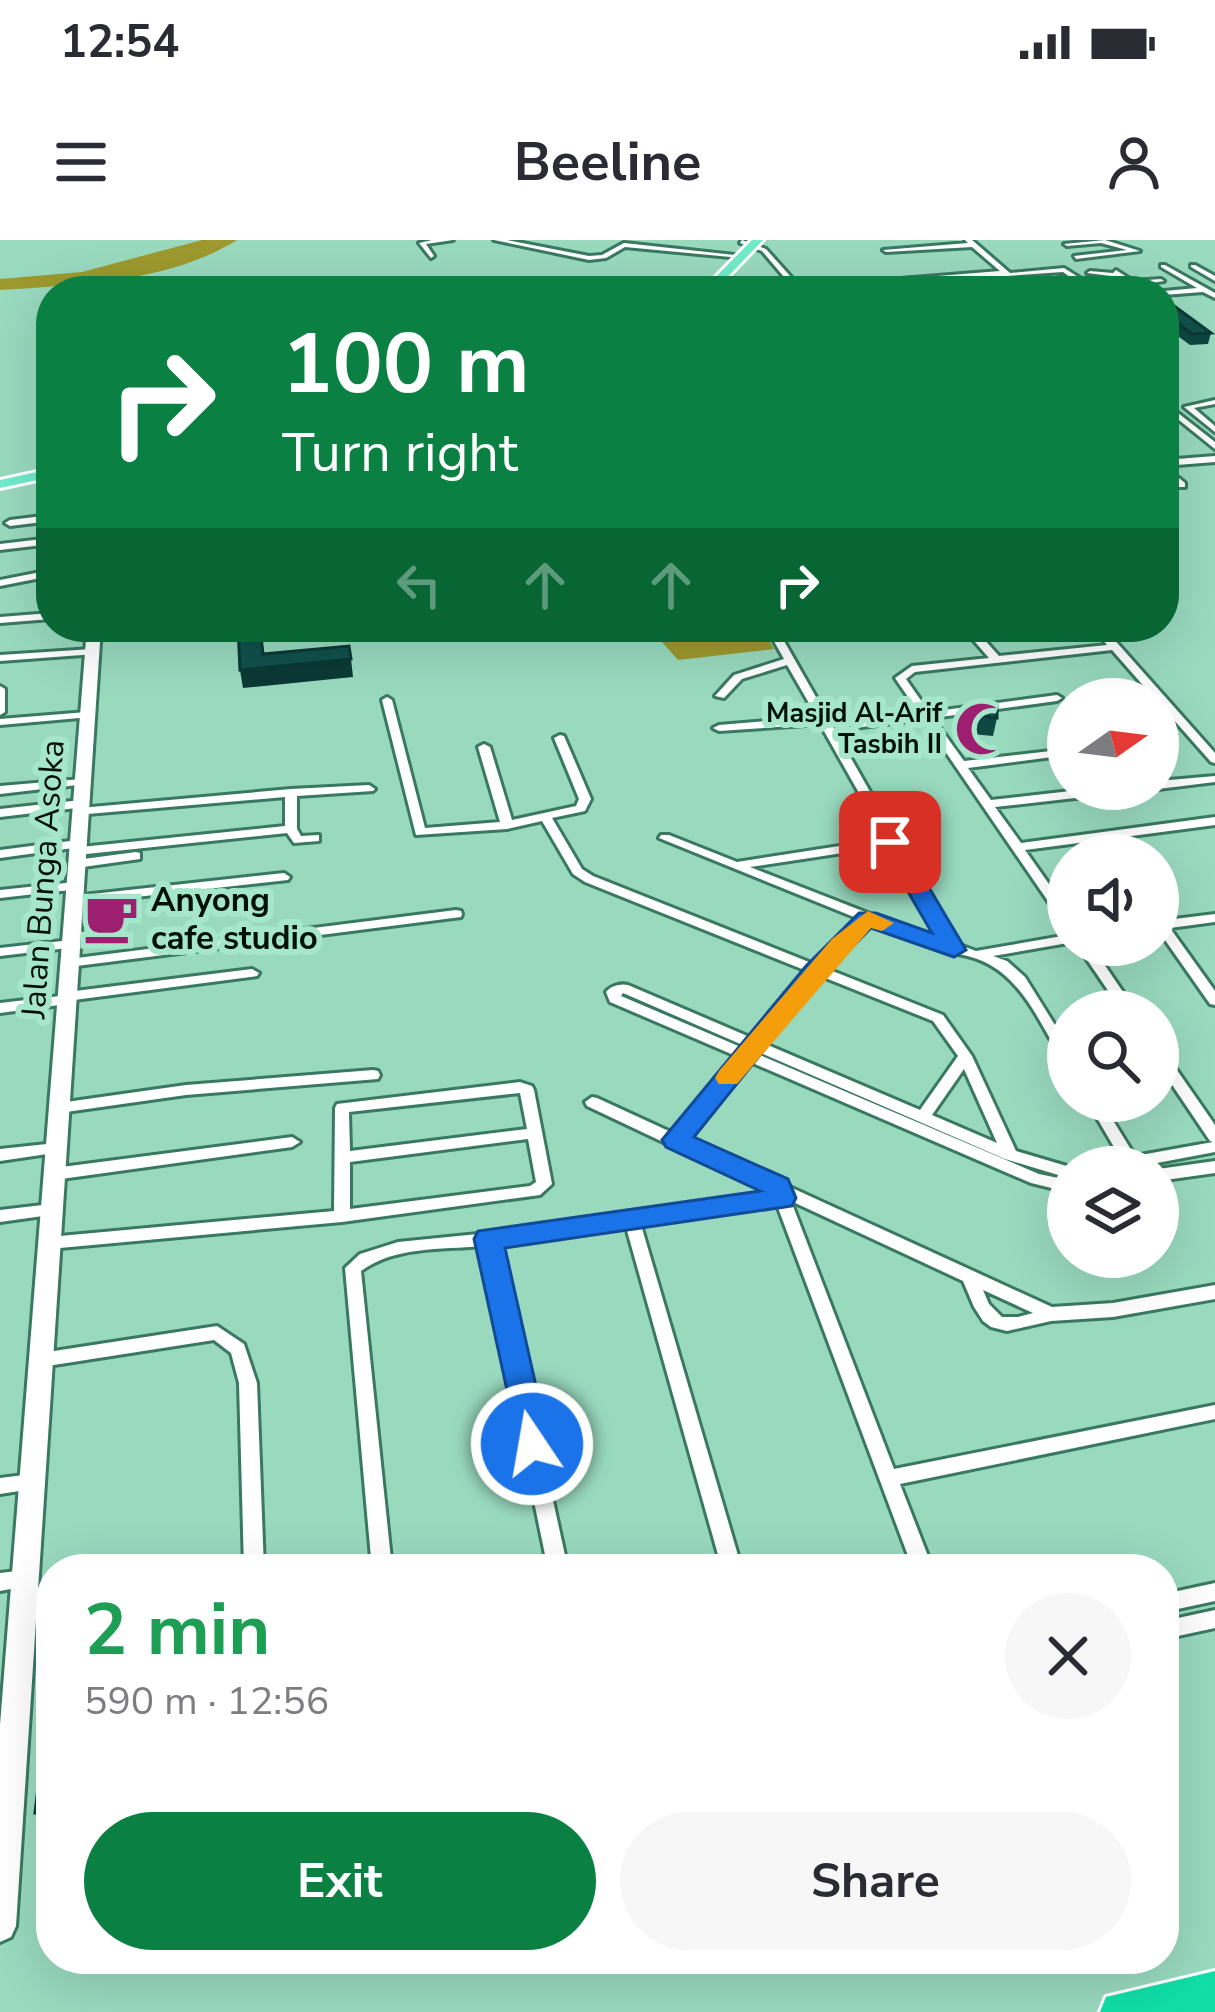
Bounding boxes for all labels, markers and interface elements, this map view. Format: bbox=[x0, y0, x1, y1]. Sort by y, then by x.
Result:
text: 12:54 bbox=[60, 12, 179, 73]
text: Beeline bbox=[514, 125, 701, 199]
icon: menu bbox=[48, 129, 114, 195]
icon: person bbox=[1101, 129, 1167, 195]
text: 100 m bbox=[282, 307, 530, 422]
icon: right bbox=[84, 324, 240, 480]
text: Turn right bbox=[282, 416, 518, 490]
icon: left bbox=[386, 552, 452, 618]
icon: ahead bbox=[512, 552, 578, 618]
icon: ahead bbox=[638, 552, 704, 618]
icon: right bbox=[764, 552, 830, 618]
north arrow bbox=[1047, 678, 1179, 810]
map controls bbox=[1047, 678, 1179, 1278]
place label: Masjid Al-Arif Tasbih II bbox=[766, 695, 943, 763]
mosque icon: Masjid Al-Arif Tasbih II bbox=[953, 700, 1011, 758]
street label: Jalan Bunga Asoka bbox=[11, 738, 76, 1021]
pin bbox=[839, 791, 941, 893]
icon: arrive bbox=[857, 809, 923, 875]
button: sound bbox=[1047, 834, 1179, 966]
place label: Anyong cafe studio bbox=[151, 878, 318, 961]
cafe icon: Anyong cafe studio bbox=[82, 889, 140, 947]
button: search bbox=[1047, 990, 1179, 1122]
button: layers bbox=[1047, 1146, 1179, 1278]
position arrow bbox=[469, 1381, 595, 1507]
text: 2 min bbox=[84, 1581, 270, 1679]
button: close bbox=[1005, 1593, 1131, 1719]
text: 590 m · 12:56 bbox=[84, 1675, 329, 1728]
button: Exit bbox=[84, 1812, 596, 1950]
button: Share bbox=[620, 1812, 1131, 1950]

